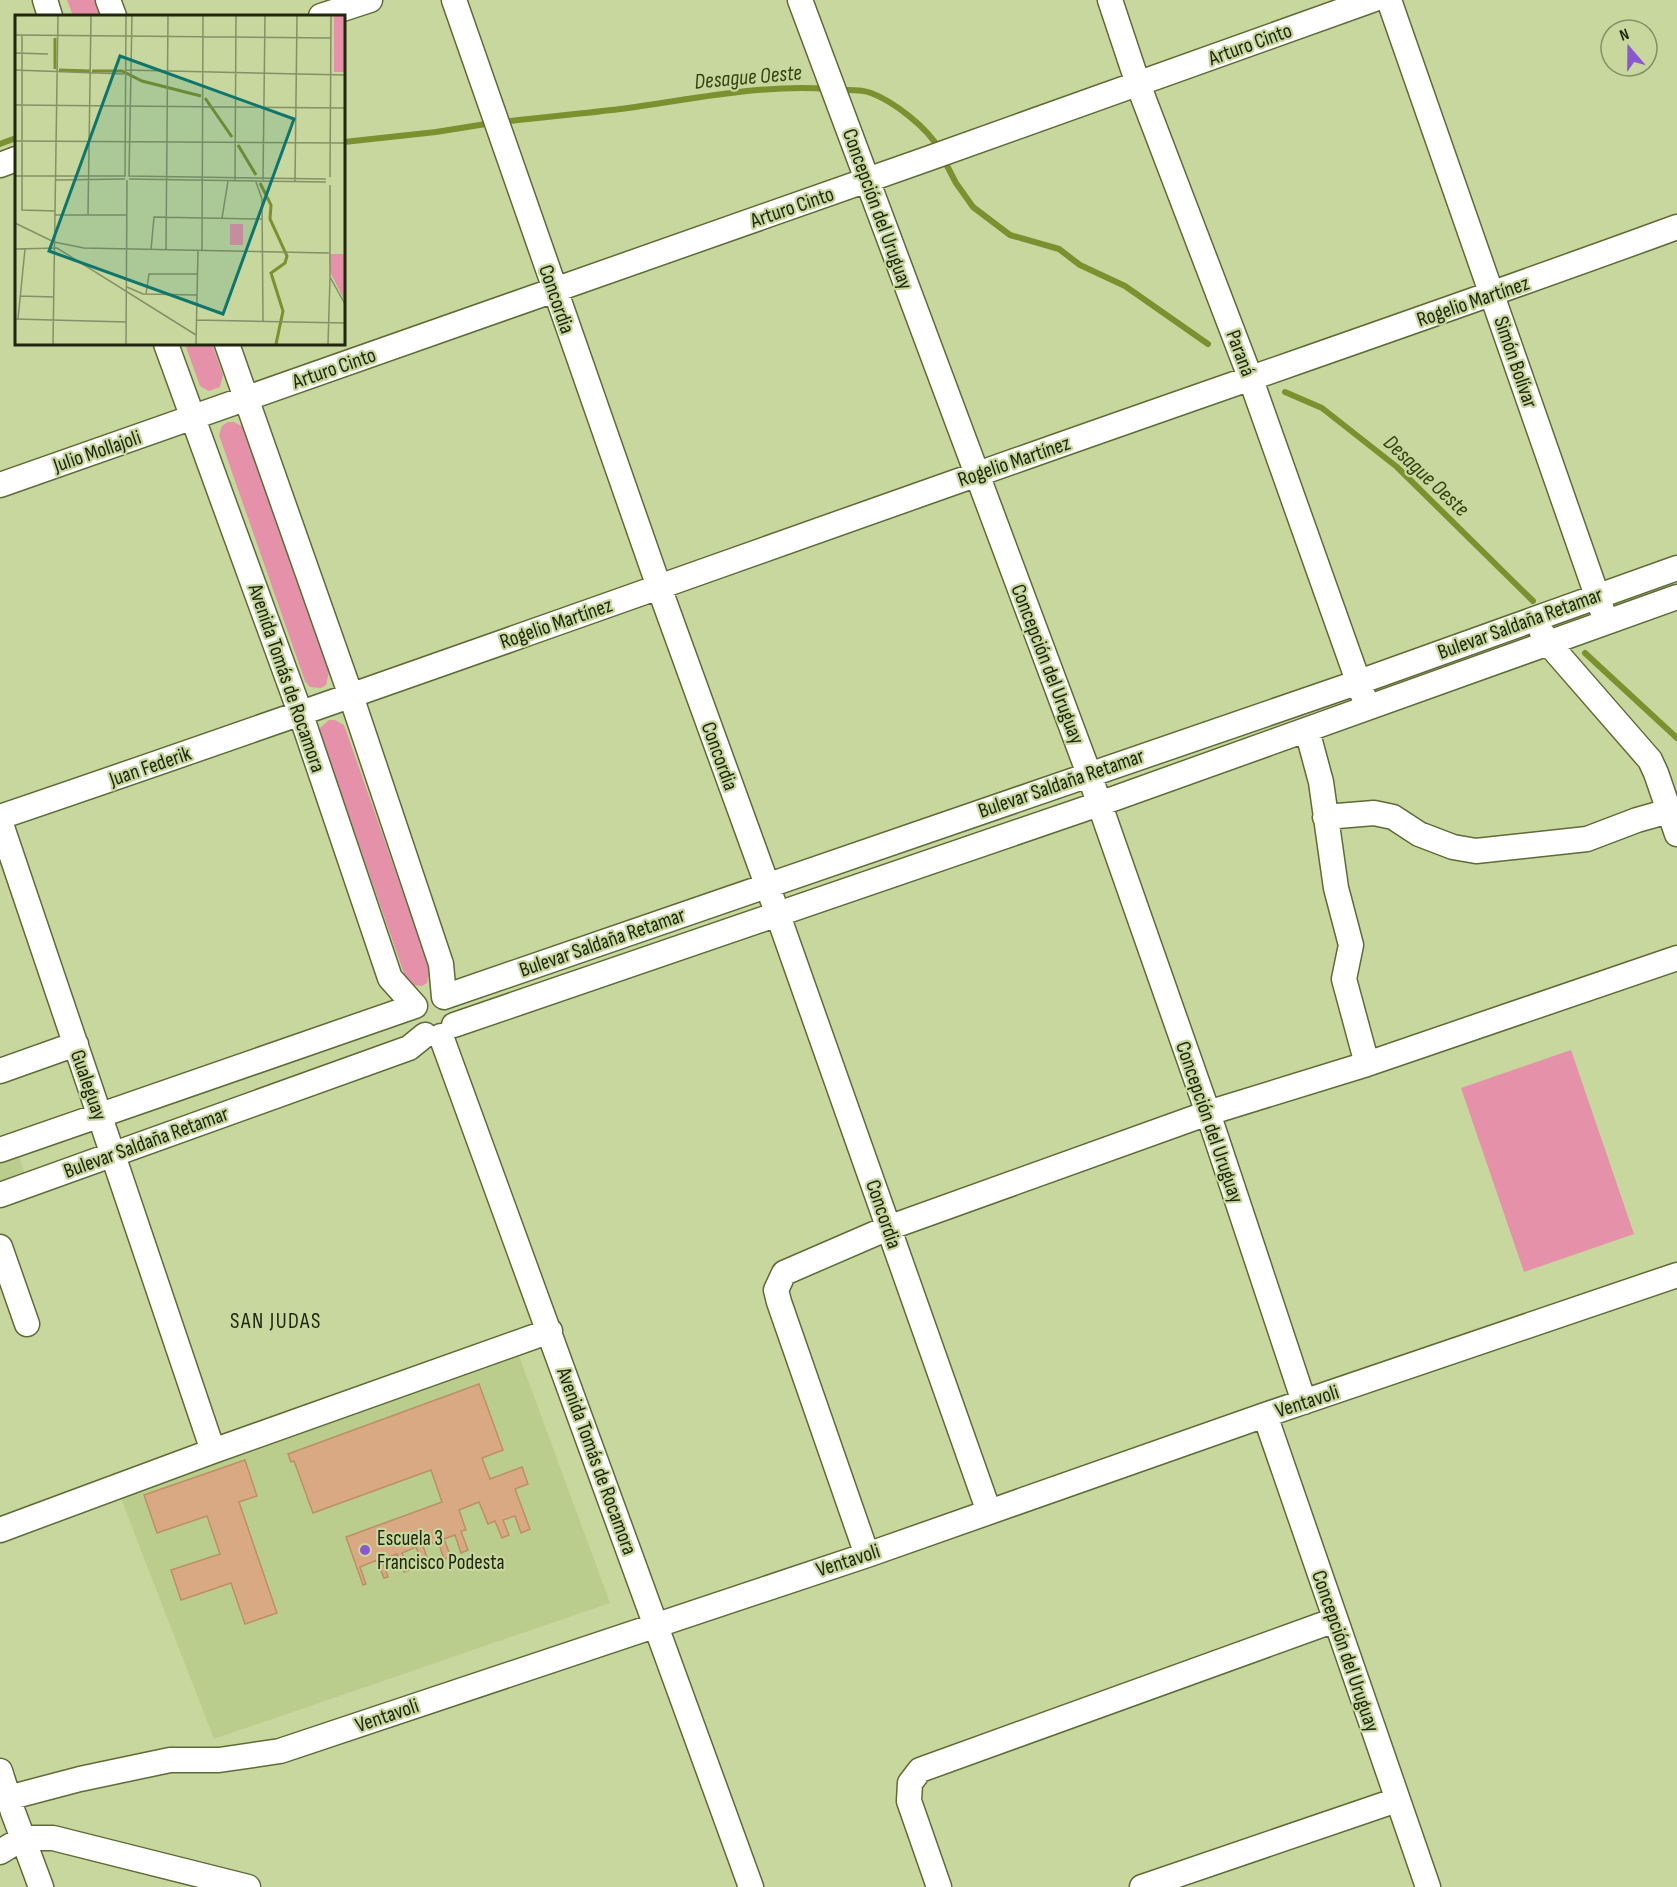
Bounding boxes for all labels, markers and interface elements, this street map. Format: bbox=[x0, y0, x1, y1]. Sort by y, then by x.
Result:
inset map bbox=[15, 15, 345, 345]
street label: Arturo Cinto bbox=[1204, 18, 1295, 71]
north arrow bbox=[1599, 18, 1659, 78]
text: N bbox=[1617, 25, 1632, 46]
water label: Desague Oeste bbox=[693, 59, 803, 96]
street label: Concepción del Uruguay bbox=[837, 125, 918, 293]
street label: Arturo Cinto bbox=[746, 182, 837, 234]
street label: Concordia bbox=[533, 261, 580, 337]
street label: Rogelio Martínez bbox=[1414, 270, 1533, 332]
street label: Simón Bolívar bbox=[1488, 313, 1543, 411]
street label: Paraná bbox=[1220, 327, 1261, 380]
street label: Arturo Cinto bbox=[288, 343, 379, 395]
street label: Julio Mollajoli bbox=[49, 425, 144, 478]
water label: Desague Oeste bbox=[1377, 429, 1475, 523]
street label: Rogelio Martínez bbox=[955, 430, 1074, 492]
street label: Avenida Tomás de Rocamora bbox=[242, 580, 330, 776]
street label: Concepción del Uruguay bbox=[1006, 581, 1090, 748]
street label: Bulevar Saldaña Retamar bbox=[1434, 582, 1606, 665]
street label: Rogelio Martínez bbox=[497, 592, 616, 654]
street label: Concordia bbox=[696, 718, 743, 794]
street label: Juan Federik bbox=[105, 741, 194, 792]
street label: Bulevar Saldaña Retamar bbox=[975, 743, 1147, 824]
street label: Bulevar Saldaña Retamar bbox=[516, 902, 688, 983]
street label: Concepción del Uruguay bbox=[1170, 1038, 1249, 1206]
street label: Gualeguay bbox=[65, 1047, 112, 1124]
street label: Bulevar Saldaña Retamar bbox=[60, 1101, 232, 1184]
street label: Concordia bbox=[860, 1176, 907, 1252]
district label: SAN JUDAS bbox=[230, 1308, 322, 1335]
street label: Avenida Tomás de Rocamora bbox=[551, 1363, 642, 1558]
street label: Ventavoli bbox=[1272, 1379, 1342, 1423]
place label: Escuela 3 Francisco Podesta bbox=[377, 1526, 505, 1575]
street label: Ventavoli bbox=[813, 1538, 883, 1582]
marker: Escuela 3 Francisco Podesta bbox=[358, 1543, 372, 1557]
street label: Concepción del Uruguay bbox=[1306, 1567, 1385, 1735]
street label: Ventavoli bbox=[352, 1693, 422, 1738]

